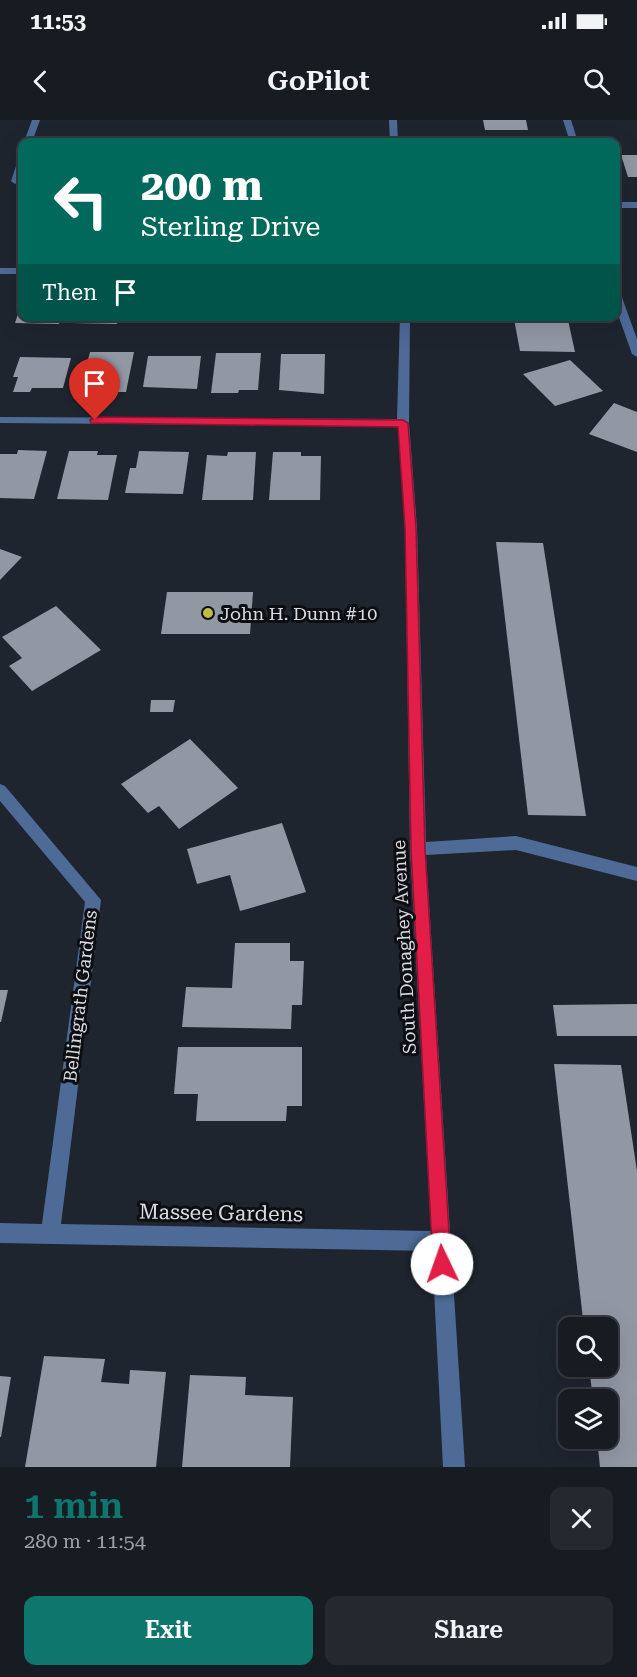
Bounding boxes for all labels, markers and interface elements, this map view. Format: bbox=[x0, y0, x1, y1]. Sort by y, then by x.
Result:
text: 11:53 bbox=[30, 9, 86, 34]
icon: back bbox=[24, 65, 57, 98]
text: GoPilot bbox=[267, 65, 370, 97]
icon: search bbox=[580, 65, 613, 98]
text: 200 m bbox=[141, 161, 263, 210]
icon: left bbox=[42, 162, 120, 240]
text: Sterling Drive bbox=[141, 211, 320, 243]
icon: arrive bbox=[109, 276, 142, 309]
text: Then bbox=[42, 280, 97, 305]
pin bbox=[69, 358, 120, 420]
icon: arrive bbox=[78, 367, 111, 400]
place label: John H. Dunn #10 bbox=[220, 603, 377, 624]
marker: John H. Dunn #10 bbox=[201, 606, 215, 620]
street label: South Donaghey Avenue bbox=[388, 839, 420, 1055]
street label: Bellingrath Gardens bbox=[59, 909, 101, 1083]
street label: Massee Gardens bbox=[139, 1200, 303, 1226]
position arrow bbox=[410, 1232, 474, 1296]
map controls bbox=[558, 1317, 618, 1449]
button: search bbox=[558, 1317, 618, 1377]
button: layers bbox=[558, 1389, 618, 1449]
text: 1 min bbox=[24, 1485, 123, 1527]
button: close bbox=[550, 1487, 613, 1550]
text: 280 m · 11:54 bbox=[24, 1529, 146, 1553]
button: Exit bbox=[24, 1596, 313, 1665]
button: Share bbox=[325, 1596, 613, 1665]

